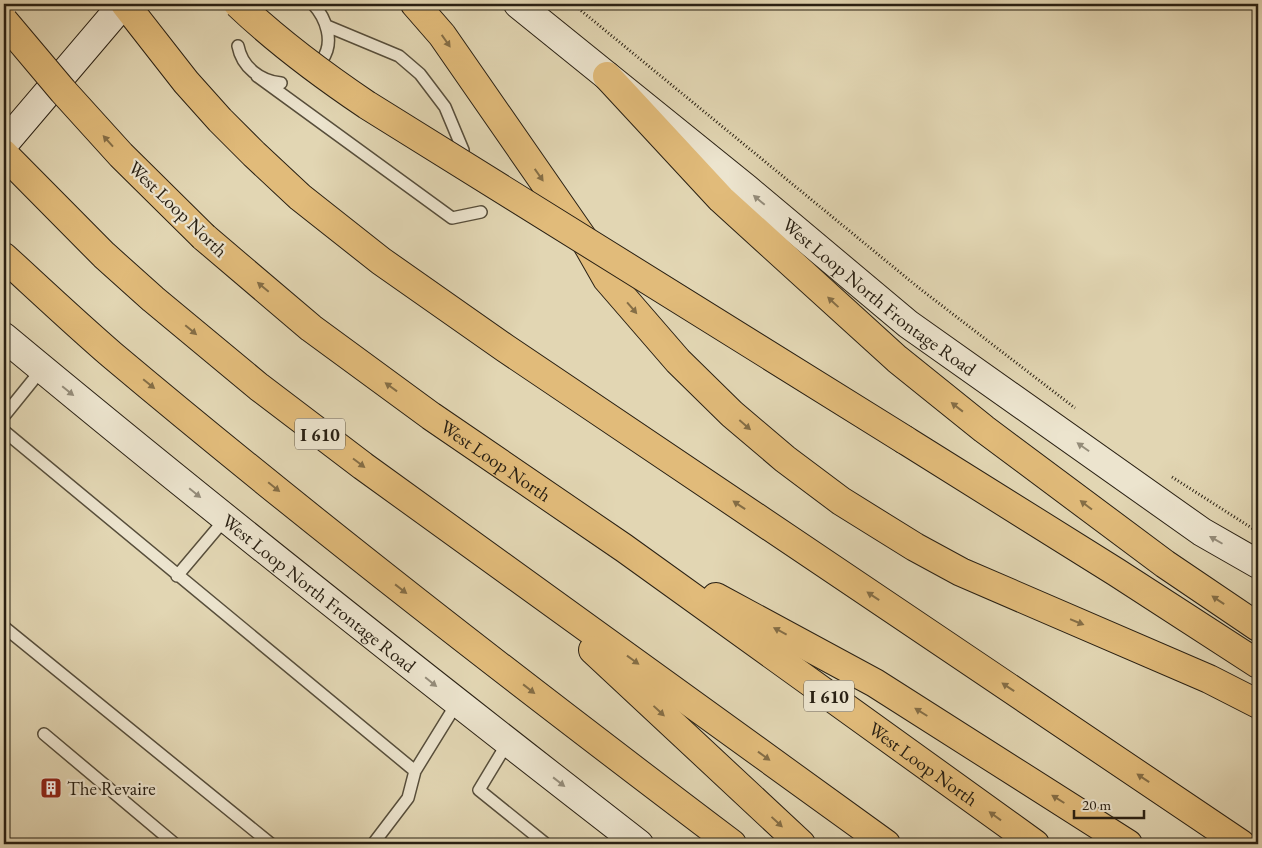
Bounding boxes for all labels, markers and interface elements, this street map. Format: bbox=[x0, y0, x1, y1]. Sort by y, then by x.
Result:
one-way arrow bbox=[441, 34, 451, 48]
one-way arrow bbox=[102, 135, 114, 147]
street label: West Loop North bbox=[123, 155, 233, 263]
one-way arrow bbox=[534, 168, 544, 182]
one-way arrow bbox=[753, 194, 766, 205]
street label: West Loop North Frontage Road bbox=[777, 212, 982, 381]
one-way arrow bbox=[258, 281, 270, 293]
one-way arrow bbox=[827, 296, 839, 308]
one-way arrow bbox=[626, 301, 638, 313]
one-way arrow bbox=[184, 324, 197, 335]
one-way arrow bbox=[142, 379, 155, 390]
one-way arrow bbox=[384, 382, 398, 392]
one-way arrow bbox=[62, 385, 75, 396]
one-way arrow bbox=[950, 401, 963, 412]
street label: West Loop North bbox=[436, 414, 556, 507]
road number: I 610 bbox=[295, 418, 345, 449]
one-way arrow bbox=[738, 419, 751, 430]
one-way arrow bbox=[1076, 442, 1090, 452]
one-way arrow bbox=[352, 458, 366, 468]
one-way arrow bbox=[268, 482, 281, 493]
one-way arrow bbox=[188, 487, 201, 498]
one-way arrow bbox=[732, 500, 746, 510]
one-way arrow bbox=[1080, 500, 1093, 511]
street label: West Loop North Frontage Road bbox=[217, 508, 422, 678]
one-way arrow bbox=[1210, 535, 1223, 544]
one-way arrow bbox=[394, 583, 407, 594]
one-way arrow bbox=[867, 591, 880, 601]
one-way arrow bbox=[1211, 595, 1225, 605]
one-way arrow bbox=[1070, 619, 1084, 627]
one-way arrow bbox=[773, 627, 787, 635]
one-way arrow bbox=[626, 655, 639, 665]
one-way arrow bbox=[424, 676, 437, 687]
road number: I 610 bbox=[804, 680, 854, 711]
one-way arrow bbox=[1001, 682, 1015, 692]
one-way arrow bbox=[522, 684, 536, 694]
one-way arrow bbox=[652, 705, 664, 717]
one-way arrow bbox=[914, 708, 927, 717]
street label: West Loop North bbox=[864, 716, 983, 812]
one-way arrow bbox=[757, 751, 771, 761]
one-way arrow bbox=[1136, 773, 1150, 783]
building icon: The Revaire bbox=[39, 776, 63, 800]
place label: The Revaire bbox=[67, 776, 156, 801]
one-way arrow bbox=[552, 777, 566, 787]
scale bar bbox=[1074, 788, 1144, 820]
one-way arrow bbox=[1051, 795, 1064, 804]
text: 20 m bbox=[1082, 795, 1111, 814]
one-way arrow bbox=[988, 811, 1002, 821]
one-way arrow bbox=[771, 816, 783, 828]

